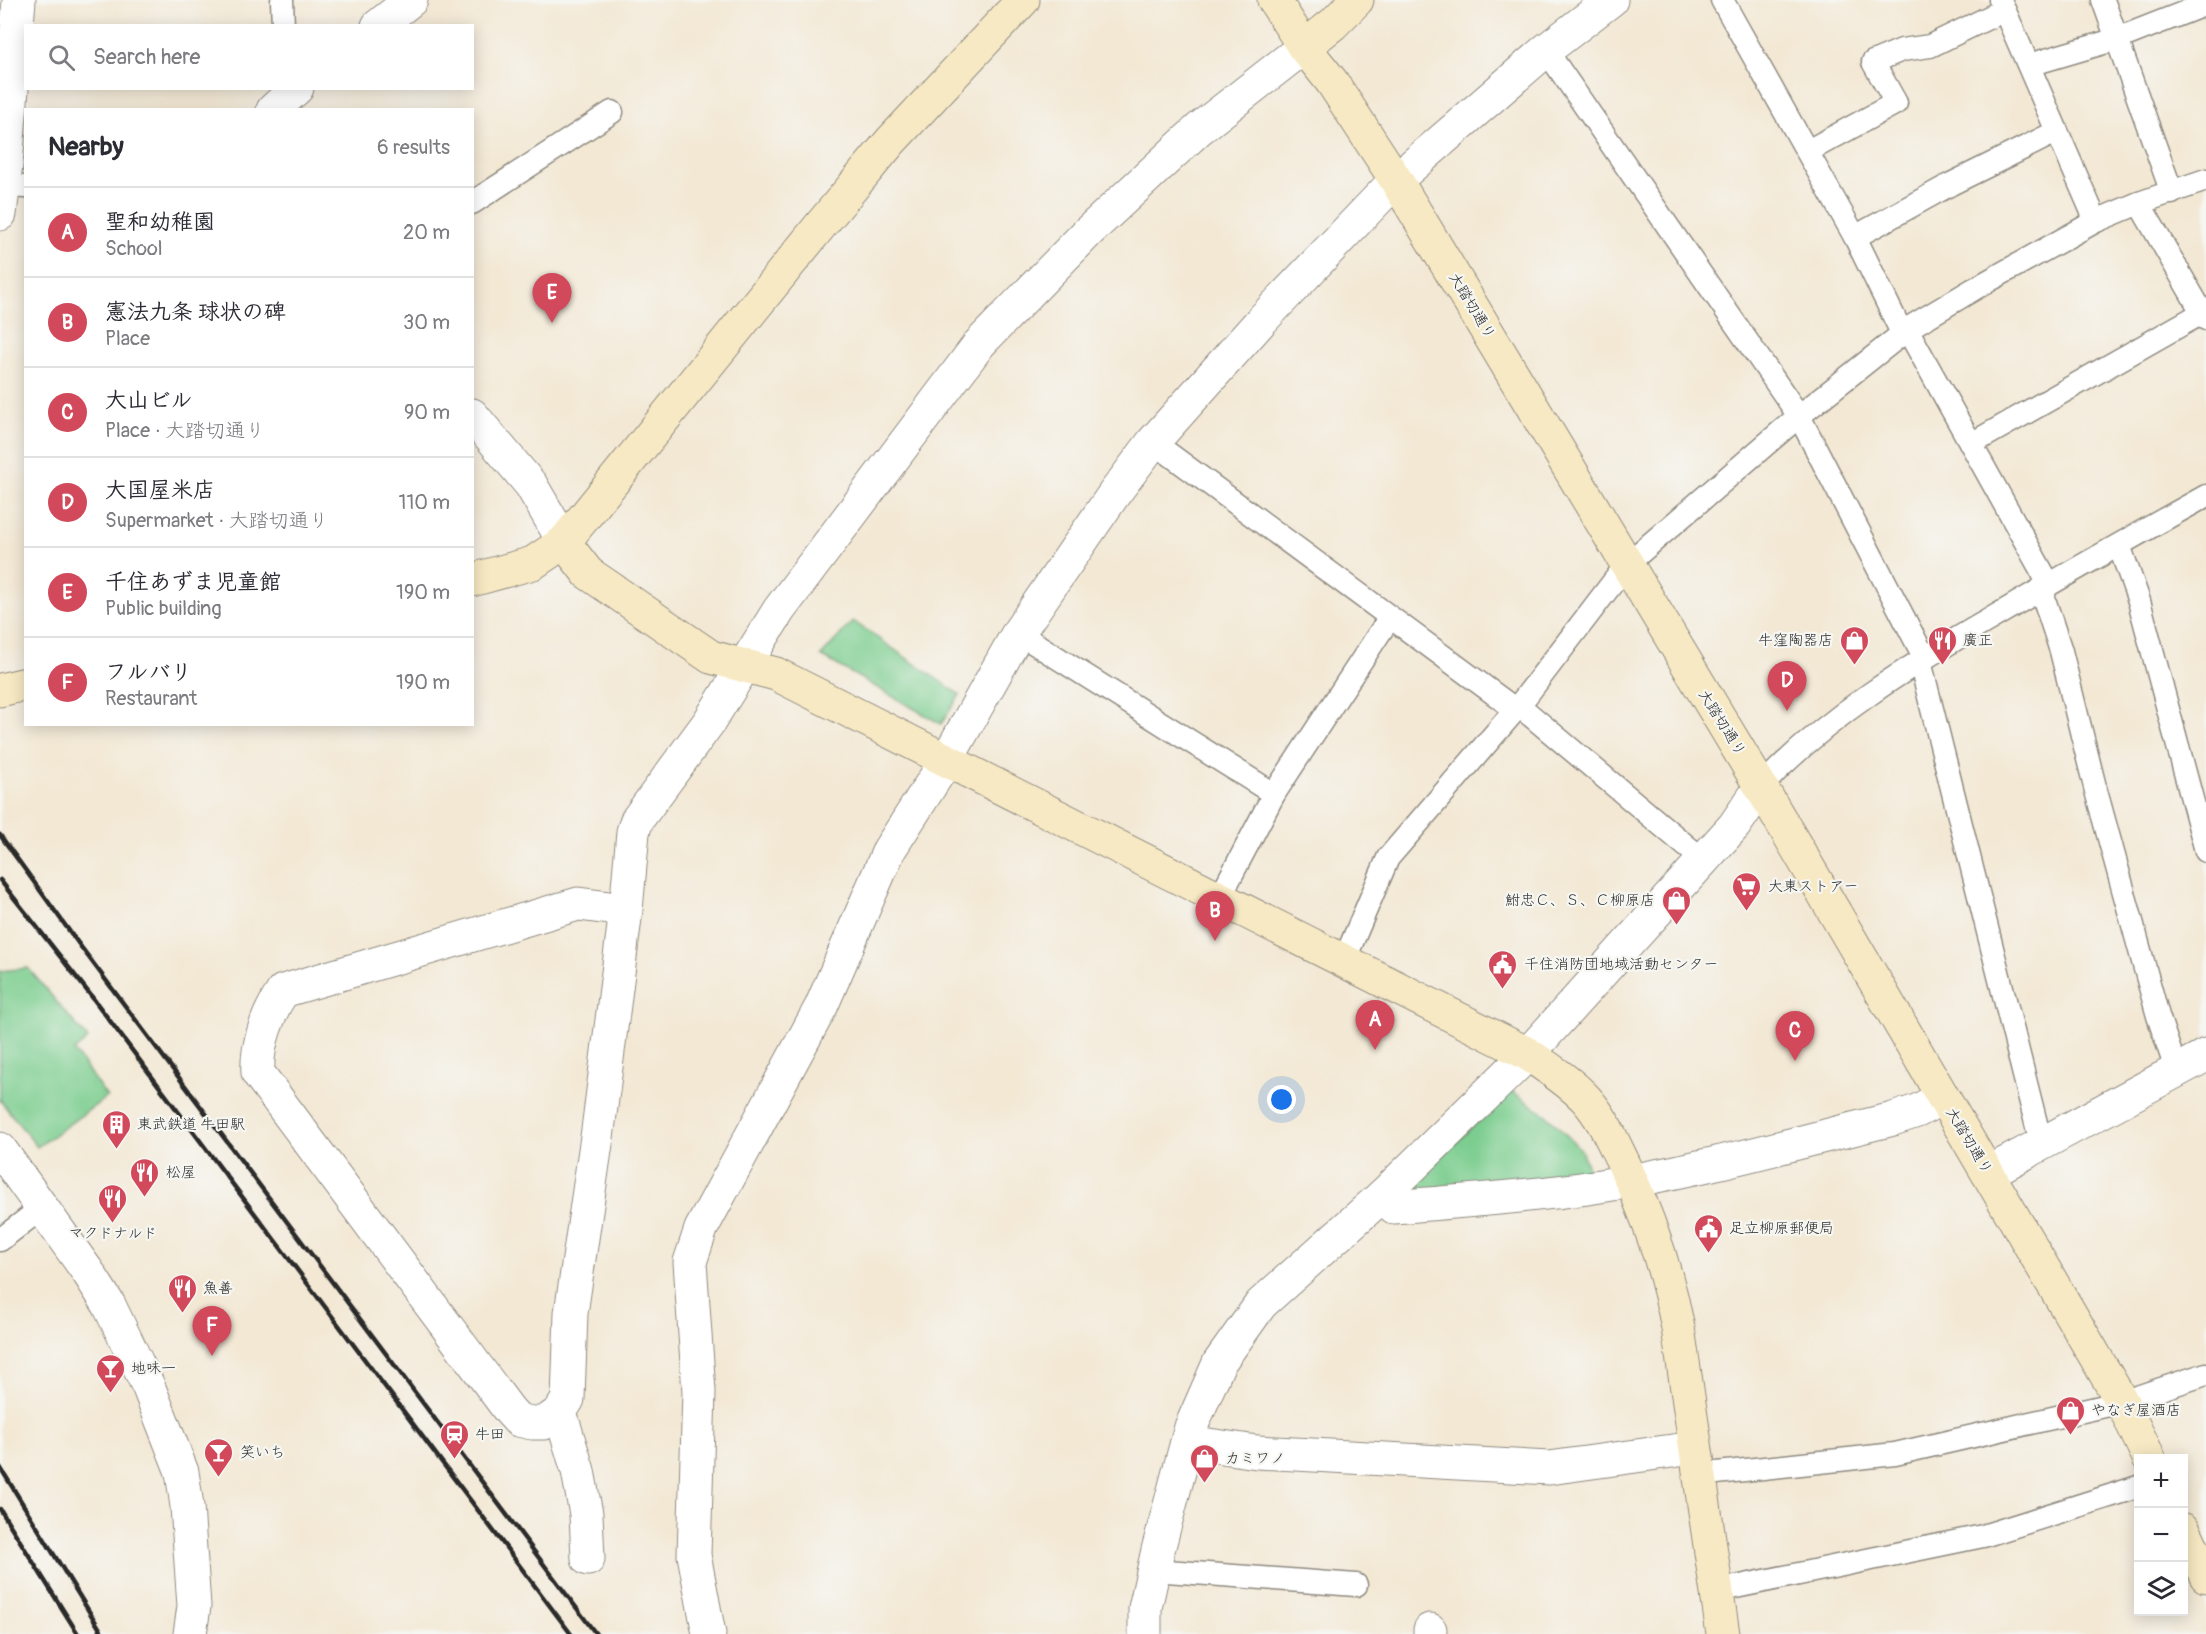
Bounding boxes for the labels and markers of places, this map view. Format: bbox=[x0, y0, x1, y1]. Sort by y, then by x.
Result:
pin: E bbox=[532, 274, 572, 323]
shop icon: 牛窪陶器店 bbox=[1838, 624, 1870, 666]
restaurant icon: 廣正 bbox=[1926, 624, 1958, 666]
place label: 牛窪陶器店 bbox=[1758, 631, 1833, 650]
place label: 廣正 bbox=[1963, 631, 1993, 650]
pin: D bbox=[1768, 662, 1806, 711]
supermarket icon: 大東ストアー bbox=[1731, 870, 1763, 912]
place label: 大東ストアー bbox=[1768, 877, 1859, 896]
shop icon: 鮒忠Ｃ、Ｓ、Ｃ柳原店 bbox=[1660, 884, 1692, 926]
place label: 鮒忠Ｃ、Ｓ、Ｃ柳原店 bbox=[1505, 891, 1655, 910]
pin: B bbox=[1196, 892, 1234, 941]
public building icon: 千住消防団地域活動センター bbox=[1487, 948, 1519, 990]
place label: 千住消防団地域活動センター bbox=[1524, 955, 1718, 974]
pin: A bbox=[1356, 1000, 1394, 1050]
pin: C bbox=[1776, 1012, 1814, 1061]
building icon: 東武鉄道 牛田駅 bbox=[100, 1108, 132, 1150]
place label: 東武鉄道 牛田駅 bbox=[137, 1115, 245, 1134]
restaurant icon: 松屋 bbox=[129, 1156, 161, 1198]
place label: 松屋 bbox=[166, 1163, 196, 1182]
restaurant icon: マクドナルド bbox=[97, 1182, 129, 1224]
public building icon: 足立柳原郵便局 bbox=[1692, 1212, 1724, 1254]
place label: 足立柳原郵便局 bbox=[1729, 1219, 1834, 1238]
place label: マクドナルド bbox=[69, 1224, 157, 1243]
restaurant icon: 魚善 bbox=[166, 1272, 198, 1314]
place label: 魚善 bbox=[203, 1279, 233, 1298]
pin: F bbox=[192, 1306, 232, 1356]
bar icon: 地味一 bbox=[94, 1352, 126, 1394]
place label: 地味一 bbox=[131, 1359, 176, 1378]
shop icon: やなぎ屋酒店 bbox=[2054, 1394, 2086, 1436]
place label: やなぎ屋酒店 bbox=[2091, 1401, 2181, 1420]
station icon: 牛田 bbox=[438, 1418, 470, 1460]
place label: 牛田 bbox=[475, 1425, 505, 1444]
bar icon: 笑いち bbox=[203, 1436, 235, 1478]
shop icon: カミワノ bbox=[1188, 1442, 1220, 1484]
place label: 笑いち bbox=[240, 1443, 285, 1462]
place label: カミワノ bbox=[1225, 1449, 1285, 1468]

